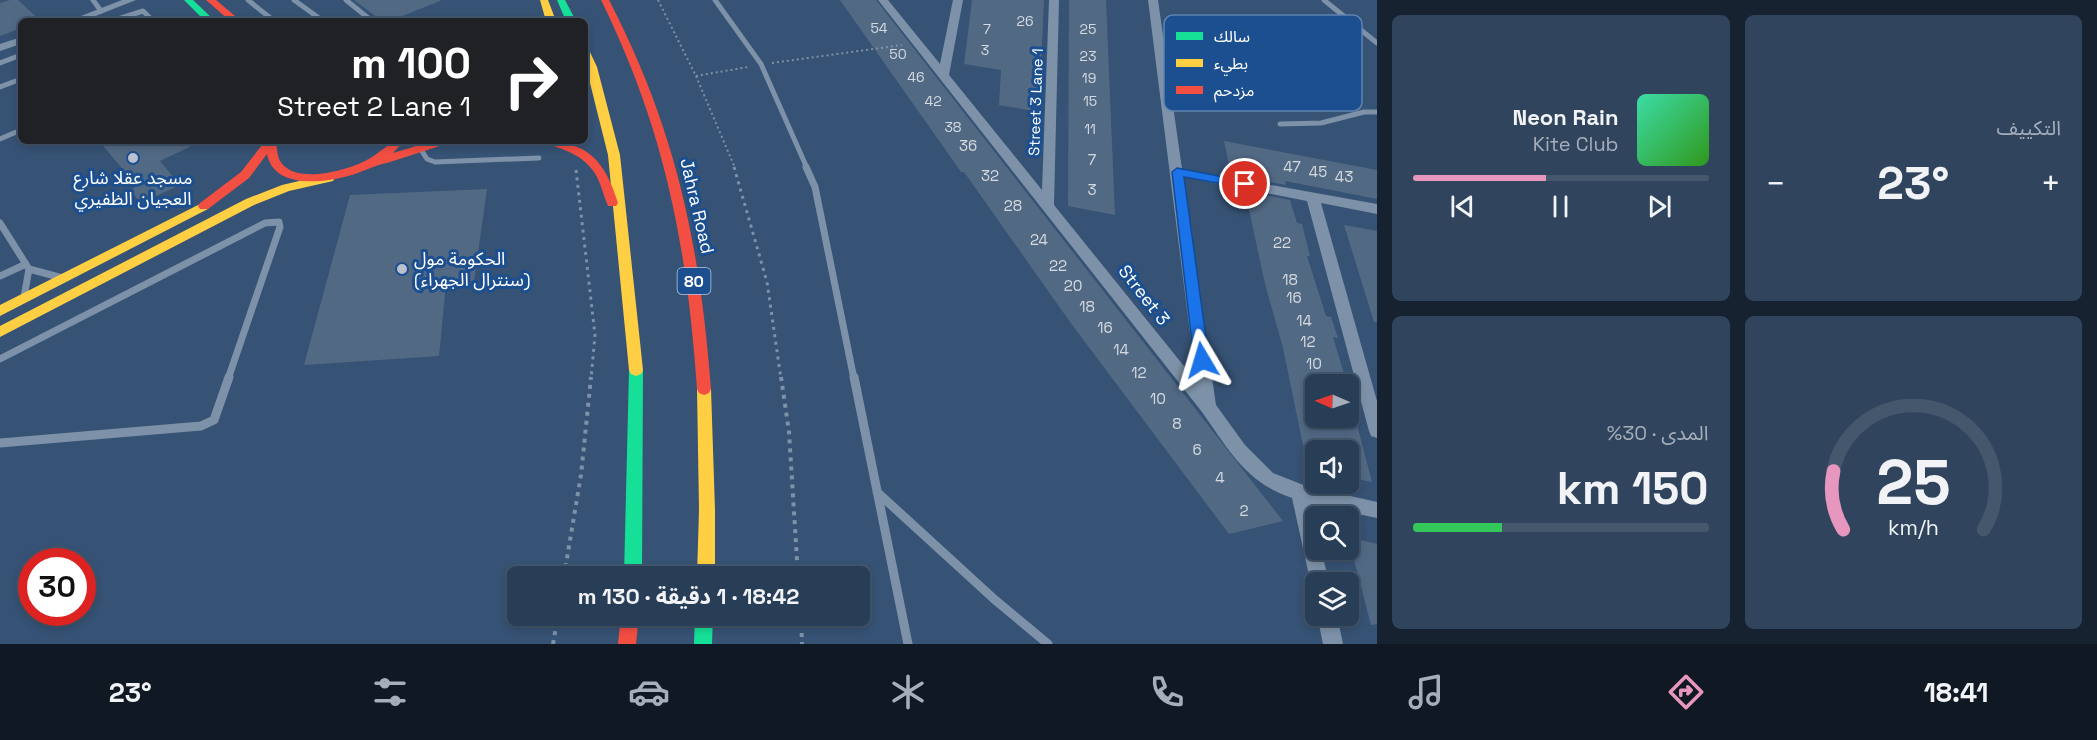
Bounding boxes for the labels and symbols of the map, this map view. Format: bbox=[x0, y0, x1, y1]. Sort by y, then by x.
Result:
house number: 26 bbox=[1016, 12, 1034, 30]
legend bbox=[1164, 15, 1362, 111]
house number: 54 bbox=[870, 19, 888, 37]
house number: 7 bbox=[983, 20, 991, 38]
house number: 25 bbox=[1080, 20, 1096, 38]
text: سالك bbox=[1214, 26, 1250, 47]
house number: 3 bbox=[981, 41, 989, 59]
house number: 50 bbox=[889, 45, 907, 63]
house number: 23 bbox=[1080, 47, 1096, 65]
street label: Street 3 Lane 1 bbox=[1024, 48, 1047, 156]
text: بطيء bbox=[1214, 53, 1248, 76]
house number: 46 bbox=[907, 68, 925, 86]
house number: 19 bbox=[1082, 69, 1096, 87]
text: مزدحم bbox=[1214, 80, 1254, 103]
house number: 42 bbox=[924, 92, 942, 110]
house number: 15 bbox=[1083, 92, 1097, 110]
house number: 38 bbox=[944, 118, 962, 136]
house number: 11 bbox=[1084, 120, 1096, 138]
house number: 36 bbox=[959, 136, 977, 155]
house number: 7 bbox=[1088, 150, 1096, 169]
marker: مسجد عقلا شارع العجيان الظفيري bbox=[126, 151, 140, 165]
street label: Jahra Road bbox=[675, 156, 720, 256]
house number: 47 bbox=[1283, 157, 1301, 176]
pin bbox=[1219, 158, 1270, 209]
house number: 45 bbox=[1309, 162, 1327, 181]
place label: مسجد عقلا شارع العجيان الظفيري bbox=[74, 166, 192, 212]
house number: 32 bbox=[981, 166, 999, 185]
house number: 43 bbox=[1335, 167, 1353, 186]
house number: 3 bbox=[1087, 180, 1097, 199]
house number: 28 bbox=[1004, 196, 1022, 215]
house number: 24 bbox=[1030, 230, 1048, 249]
house number: 22 bbox=[1273, 233, 1291, 252]
place label: الحكومة مول (سنترال الجهراء) bbox=[414, 247, 531, 291]
house number: 22 bbox=[1049, 256, 1067, 275]
street label: Street 3 bbox=[1114, 260, 1175, 330]
marker: الحكومة مول (سنترال الجهراء) bbox=[395, 262, 409, 276]
road number: 80 bbox=[678, 268, 710, 294]
house number: 18 bbox=[1282, 270, 1298, 289]
house number: 20 bbox=[1064, 276, 1082, 295]
house number: 16 bbox=[1286, 288, 1302, 307]
house number: 18 bbox=[1079, 297, 1095, 316]
house number: 14 bbox=[1296, 311, 1312, 330]
house number: 16 bbox=[1097, 318, 1113, 337]
position arrow bbox=[1170, 328, 1234, 392]
house number: 12 bbox=[1300, 332, 1316, 351]
house number: 14 bbox=[1113, 340, 1129, 359]
house number: 10 bbox=[1306, 354, 1322, 373]
house number: 12 bbox=[1131, 363, 1147, 382]
north arrow bbox=[1305, 374, 1359, 428]
house number: 10 bbox=[1150, 389, 1166, 408]
house number: 8 bbox=[1172, 414, 1182, 433]
house number: 6 bbox=[1192, 440, 1202, 459]
house number: 4 bbox=[1215, 468, 1225, 487]
house number: 2 bbox=[1239, 501, 1249, 520]
speed limit sign: 30 bbox=[18, 548, 96, 626]

